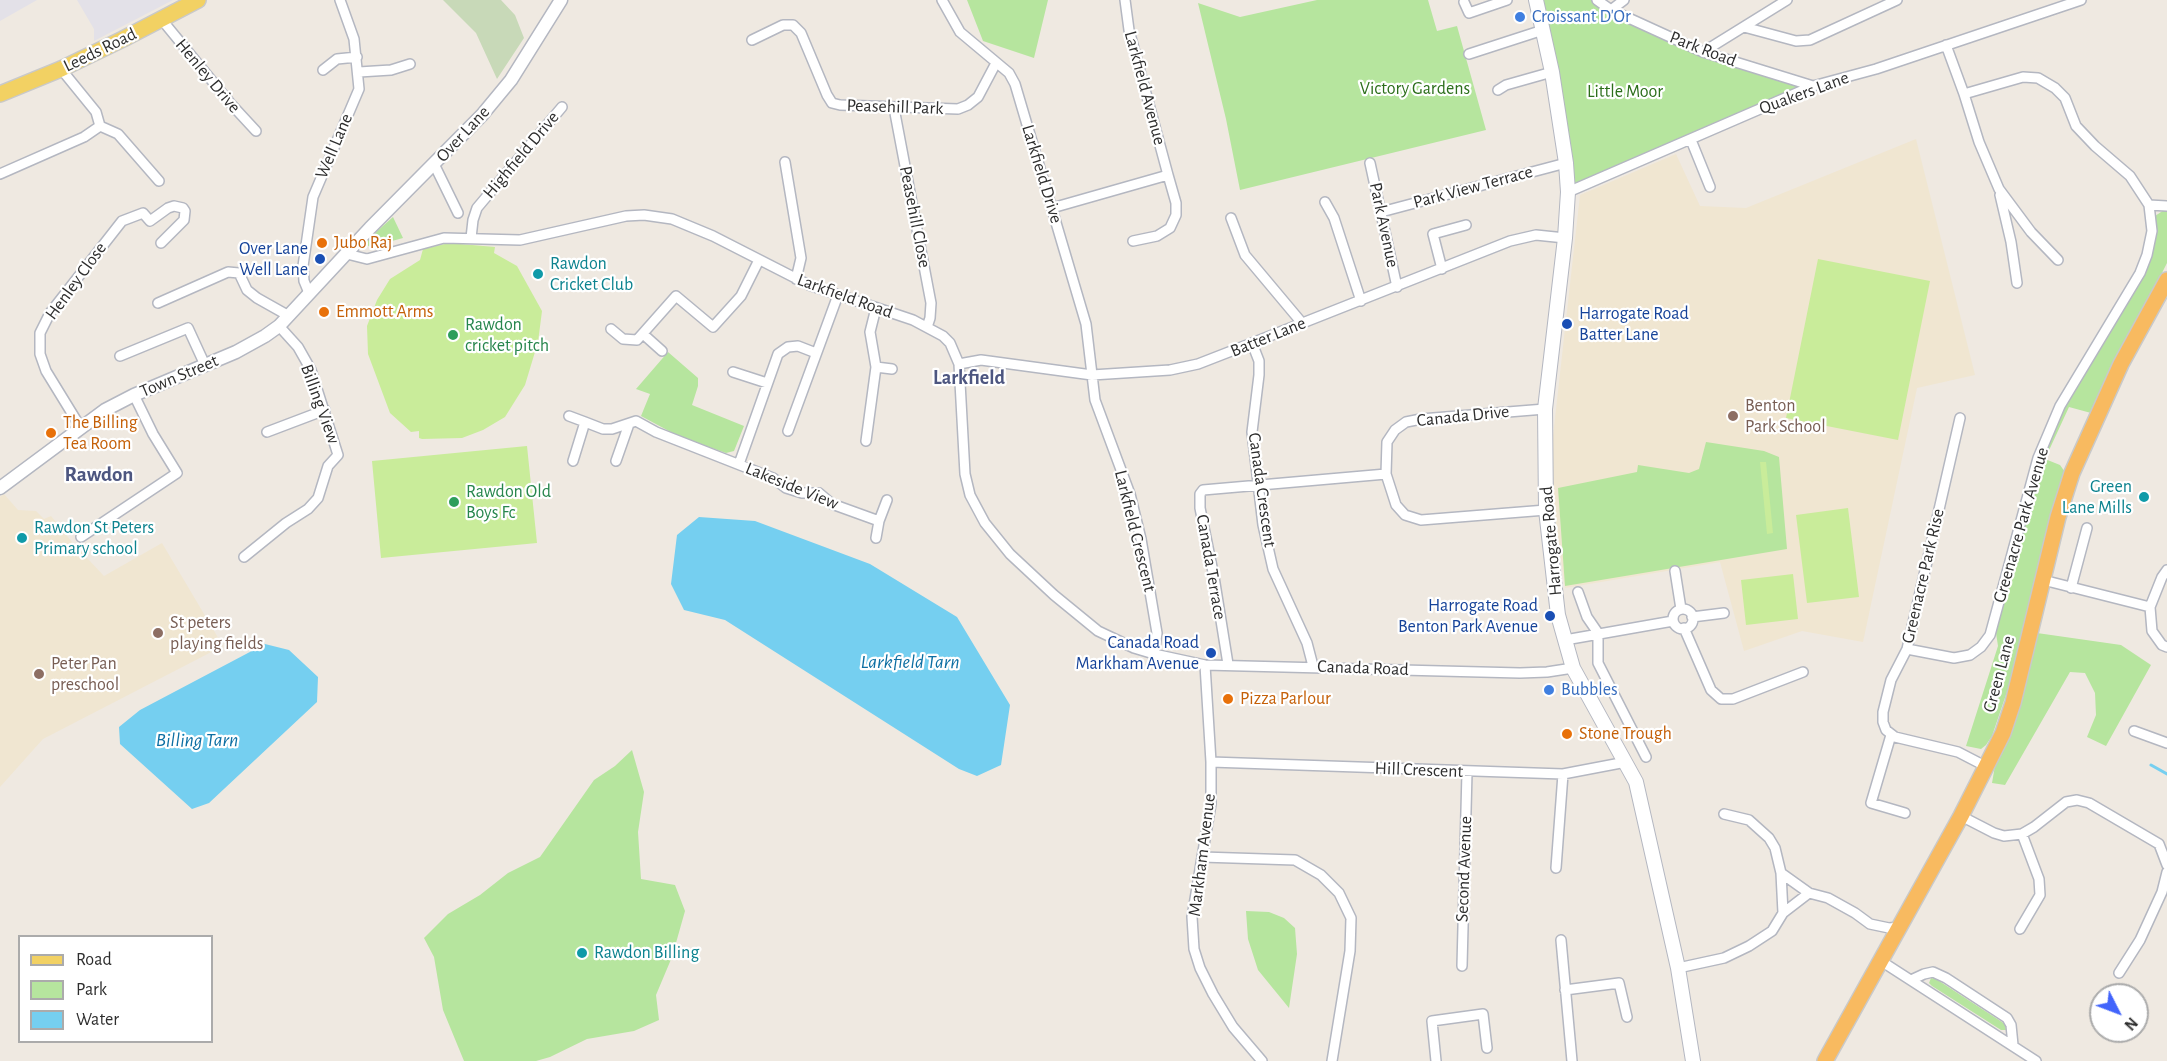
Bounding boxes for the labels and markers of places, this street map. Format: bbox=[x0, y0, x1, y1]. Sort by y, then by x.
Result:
place label: Croissant D'Or bbox=[1532, 6, 1631, 28]
marker: Croissant D'Or bbox=[1513, 10, 1527, 24]
place label: Jubo Raj bbox=[334, 232, 392, 254]
marker: Jubo Raj bbox=[315, 236, 329, 250]
place label: Over Lane Well Lane bbox=[239, 238, 308, 280]
marker: Over Lane Well Lane bbox=[313, 252, 327, 266]
place label: Rawdon Cricket Club bbox=[550, 253, 633, 296]
marker: Rawdon Cricket Club bbox=[531, 267, 545, 281]
place label: Emmott Arms bbox=[336, 301, 434, 323]
place label: Harrogate Road Batter Lane bbox=[1579, 303, 1689, 346]
marker: Emmott Arms bbox=[317, 305, 331, 319]
place label: Rawdon cricket pitch bbox=[465, 314, 549, 356]
marker: Harrogate Road Batter Lane bbox=[1560, 317, 1574, 331]
marker: Rawdon cricket pitch bbox=[446, 328, 460, 342]
place label: Benton Park School bbox=[1745, 395, 1826, 438]
marker: Benton Park School bbox=[1726, 409, 1740, 423]
place label: The Billing Tea Room bbox=[63, 412, 138, 454]
marker: The Billing Tea Room bbox=[44, 426, 58, 440]
place label: Green Lane Mills bbox=[2062, 476, 2132, 518]
place label: Rawdon Old Boys Fc bbox=[466, 481, 551, 524]
marker: Green Lane Mills bbox=[2137, 490, 2151, 504]
marker: Rawdon Old Boys Fc bbox=[447, 495, 461, 509]
place label: Rawdon St Peters Primary school bbox=[34, 517, 154, 560]
marker: Rawdon St Peters Primary school bbox=[15, 531, 29, 545]
place label: Harrogate Road Benton Park Avenue bbox=[1398, 595, 1538, 638]
marker: Harrogate Road Benton Park Avenue bbox=[1543, 609, 1557, 623]
place label: St peters playing fields bbox=[170, 612, 263, 654]
marker: St peters playing fields bbox=[151, 626, 165, 640]
place label: Canada Road Markham Avenue bbox=[1075, 632, 1199, 674]
marker: Canada Road Markham Avenue bbox=[1204, 646, 1218, 660]
place label: Peter Pan preschool bbox=[51, 653, 119, 696]
marker: Peter Pan preschool bbox=[32, 667, 46, 681]
place label: Bubbles bbox=[1561, 679, 1618, 701]
marker: Bubbles bbox=[1542, 683, 1556, 697]
place label: Pizza Parlour bbox=[1240, 688, 1331, 710]
marker: Pizza Parlour bbox=[1221, 692, 1235, 706]
place label: Stone Trough bbox=[1579, 723, 1672, 745]
marker: Stone Trough bbox=[1560, 727, 1574, 741]
place label: Rawdon Billing bbox=[594, 942, 699, 964]
marker: Rawdon Billing bbox=[575, 946, 589, 960]

